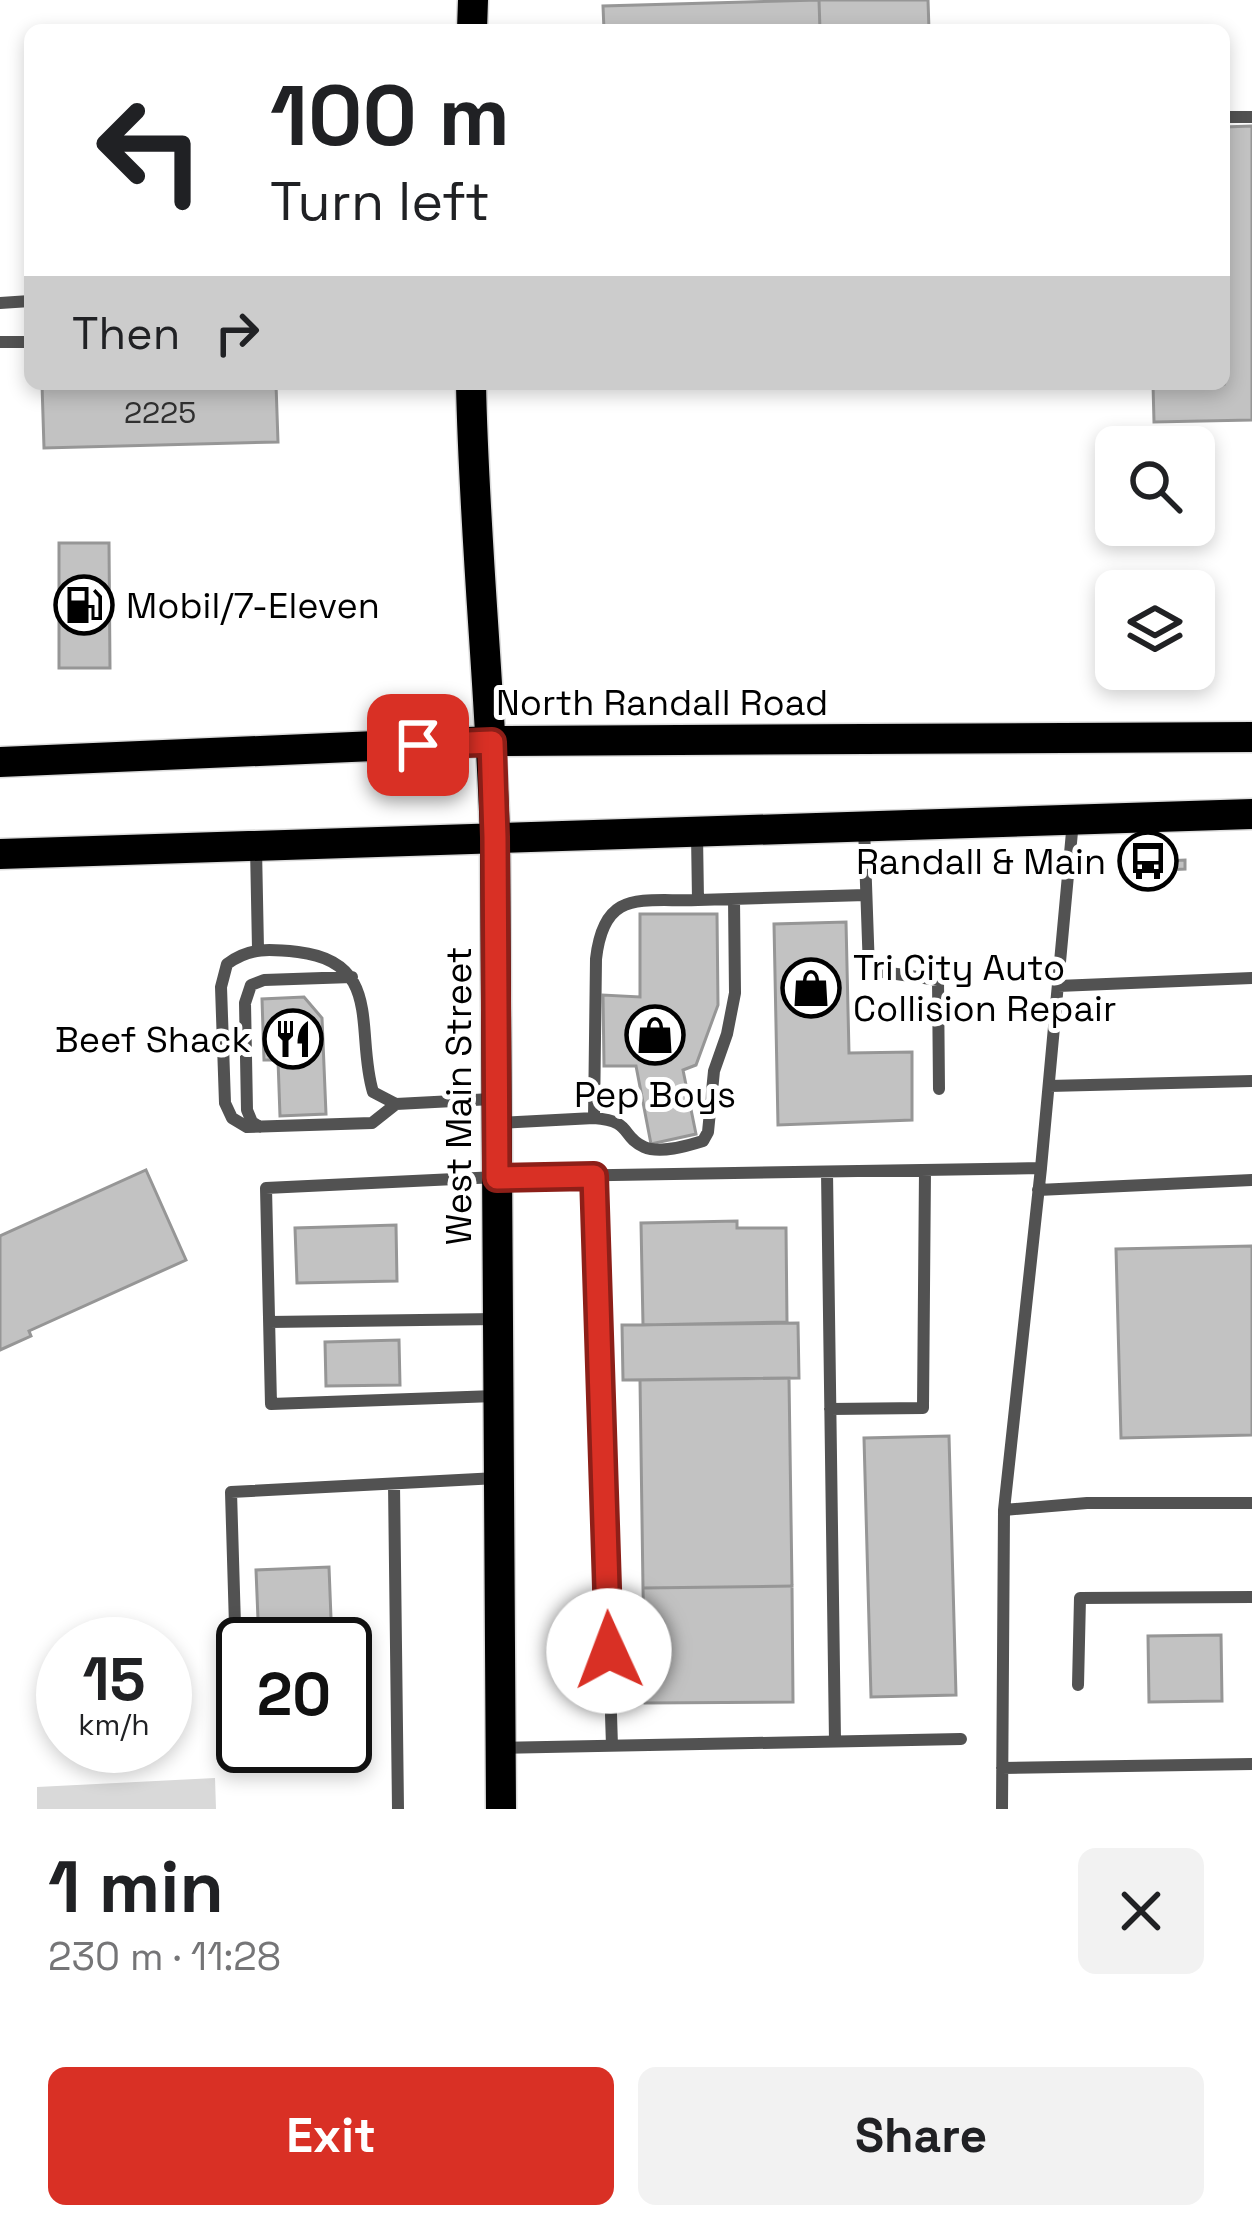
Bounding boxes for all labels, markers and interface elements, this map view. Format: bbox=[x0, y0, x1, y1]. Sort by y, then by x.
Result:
text: 100 m bbox=[270, 62, 510, 170]
icon: left bbox=[72, 72, 228, 228]
text: Turn left bbox=[270, 167, 490, 236]
icon: right bbox=[204, 300, 270, 366]
text: Then bbox=[72, 305, 180, 362]
house number: 2225 bbox=[124, 393, 196, 432]
map controls bbox=[1095, 426, 1215, 690]
button: search bbox=[1095, 426, 1215, 546]
button: layers bbox=[1095, 570, 1215, 690]
fuel station icon: Mobil/7-Eleven bbox=[53, 574, 115, 636]
place label: Mobil/7-Eleven bbox=[126, 583, 380, 629]
street label: North Randall Road bbox=[496, 680, 828, 726]
pin bbox=[367, 694, 469, 796]
icon: arrive bbox=[385, 712, 451, 778]
bus stop icon: Randall & Main bbox=[1117, 830, 1179, 892]
place label: Randall & Main bbox=[856, 839, 1106, 885]
place label: Tri City Auto Collision Repair bbox=[853, 945, 1116, 1032]
street label: West Main Street bbox=[436, 947, 482, 1245]
shop icon: Tri City Auto Collision Repair bbox=[780, 957, 842, 1019]
shop icon: Pep Boys bbox=[624, 1004, 686, 1066]
restaurant icon: Beef Shack bbox=[262, 1008, 324, 1070]
place label: Beef Shack bbox=[55, 1017, 251, 1063]
place label: Pep Boys bbox=[574, 1072, 736, 1118]
position arrow bbox=[546, 1588, 672, 1714]
speed limit sign: 20 bbox=[216, 1617, 372, 1773]
text: 15 bbox=[82, 1641, 146, 1718]
text: km/h bbox=[78, 1705, 150, 1744]
text: 1 min bbox=[48, 1841, 224, 1933]
button: close bbox=[1078, 1848, 1204, 1974]
text: 230 m · 11:28 bbox=[48, 1932, 281, 1981]
button: Exit bbox=[48, 2067, 614, 2205]
button: Share bbox=[638, 2067, 1204, 2205]

